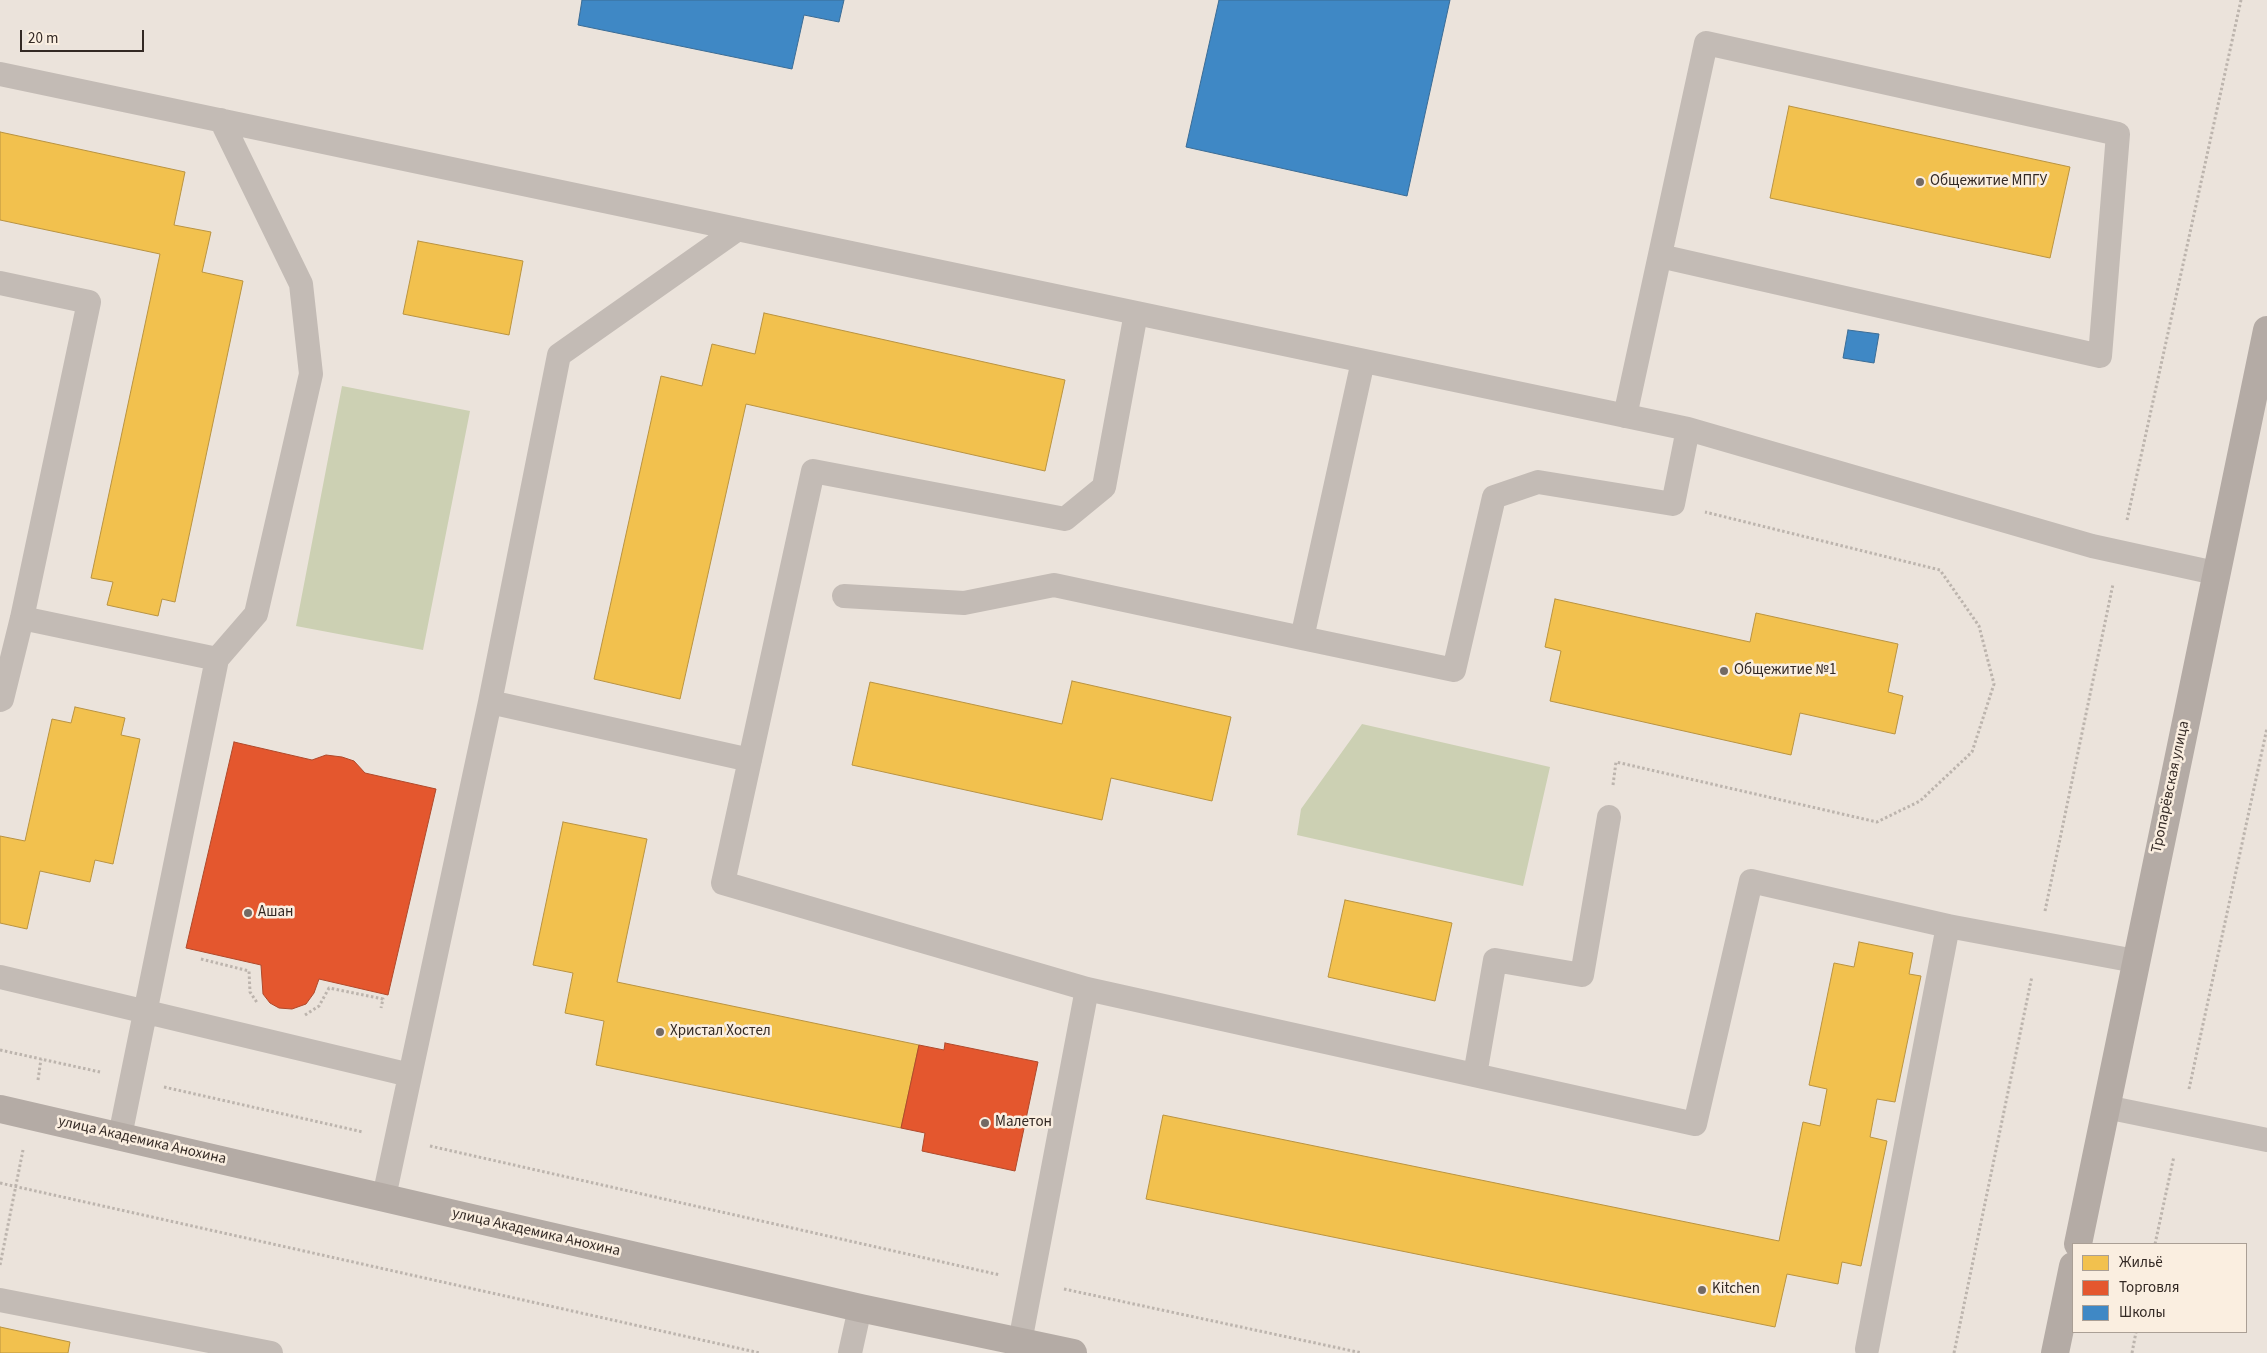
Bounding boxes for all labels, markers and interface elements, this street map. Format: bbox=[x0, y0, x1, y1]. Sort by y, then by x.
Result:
scale bar bbox=[22, 20, 146, 52]
text: 20 m bbox=[28, 28, 58, 49]
place label: Общежитие МПГУ bbox=[1930, 173, 2047, 191]
marker: Общежитие МПГУ bbox=[1914, 176, 1926, 188]
place label: Общежитие №1 bbox=[1734, 662, 1836, 680]
marker: Общежитие №1 bbox=[1718, 665, 1730, 677]
street label: Тропарёвская улица bbox=[2148, 719, 2194, 855]
place label: Ашан bbox=[258, 904, 293, 922]
marker: Ашан bbox=[242, 907, 254, 919]
place label: Христал Хостел bbox=[670, 1023, 771, 1041]
marker: Христал Хостел bbox=[654, 1026, 666, 1038]
street label: улица Академика Анохина bbox=[56, 1113, 228, 1169]
place label: Малетон bbox=[995, 1114, 1052, 1132]
marker: Малетон bbox=[979, 1117, 991, 1129]
street label: улица Академика Анохина bbox=[450, 1205, 622, 1261]
legend bbox=[2072, 1243, 2247, 1333]
text: Жильё bbox=[2119, 1252, 2163, 1273]
text: Торговля bbox=[2119, 1277, 2179, 1298]
place label: Kitchen bbox=[1712, 1281, 1760, 1299]
marker: Kitchen bbox=[1696, 1284, 1708, 1296]
text: Школы bbox=[2119, 1302, 2166, 1323]

